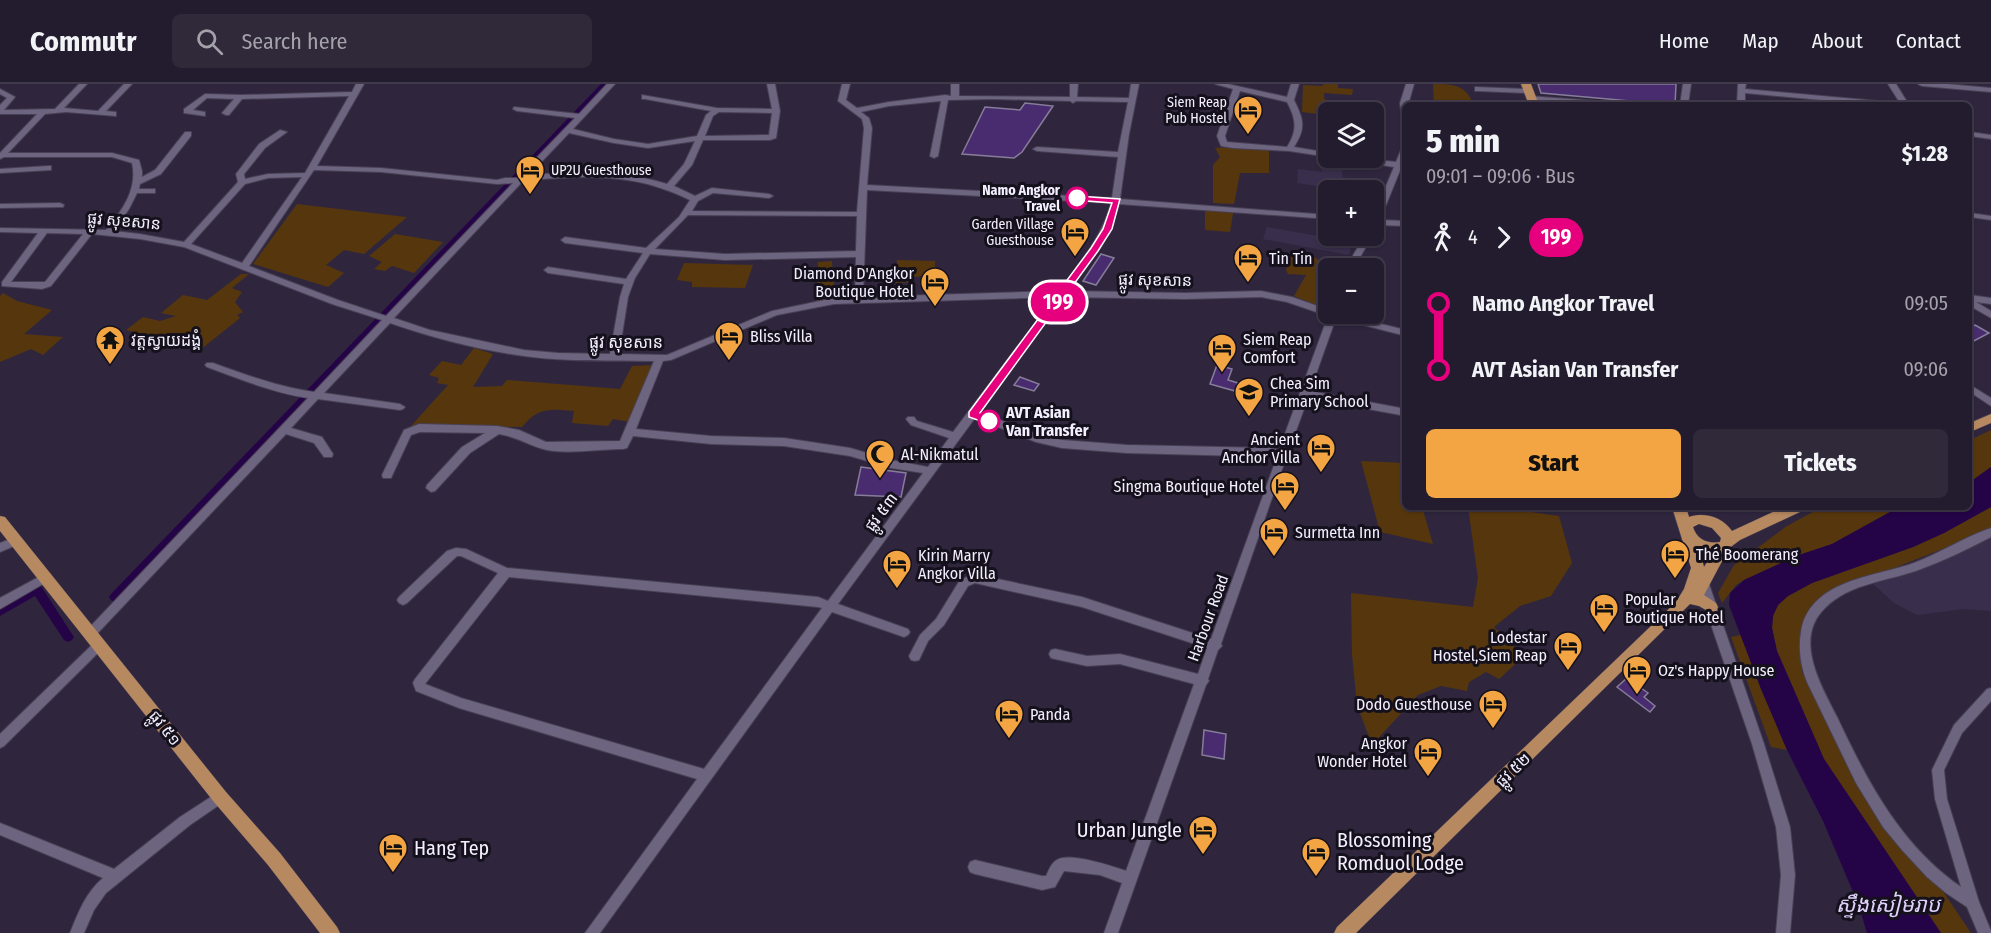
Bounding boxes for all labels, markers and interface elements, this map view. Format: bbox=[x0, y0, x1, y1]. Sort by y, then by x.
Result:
search box bbox=[172, 14, 592, 68]
text: Commutr bbox=[30, 25, 136, 58]
icon: search bbox=[193, 25, 226, 58]
text: Search here bbox=[241, 28, 347, 55]
text: Home bbox=[1659, 28, 1709, 54]
text: Map bbox=[1742, 28, 1779, 54]
text: About bbox=[1812, 28, 1863, 54]
text: Contact bbox=[1896, 28, 1961, 54]
place label: Siem Reap Pub Hostel bbox=[1165, 94, 1227, 127]
hotel icon: Siem Reap Pub Hostel bbox=[1232, 94, 1264, 136]
map controls bbox=[1318, 102, 1384, 324]
button: layers bbox=[1318, 102, 1384, 168]
text: 5 min bbox=[1426, 121, 1500, 161]
text: $1.28 bbox=[1902, 140, 1948, 167]
hotel icon: UP2U Guesthouse bbox=[514, 154, 546, 196]
place label: UP2U Guesthouse bbox=[551, 162, 652, 179]
text: 09:01 – 09:06 · Bus bbox=[1426, 164, 1575, 188]
button: + bbox=[1318, 180, 1384, 246]
place label: Namo Angkor Travel bbox=[982, 182, 1061, 215]
marker: Namo Angkor Travel bbox=[1066, 187, 1088, 209]
street label: ផ្លូវ សុខសាន bbox=[86, 208, 162, 238]
place label: Garden Village Guesthouse bbox=[972, 216, 1054, 249]
hotel icon: Garden Village Guesthouse bbox=[1059, 216, 1091, 258]
icon: walk bbox=[1426, 221, 1459, 254]
icon: forward bbox=[1487, 221, 1520, 254]
text: 199 bbox=[1541, 224, 1571, 250]
text: 4 bbox=[1468, 225, 1478, 249]
hotel icon: Tin Tin bbox=[1232, 242, 1264, 284]
place label: Tin Tin bbox=[1269, 249, 1313, 268]
button: − bbox=[1318, 258, 1384, 324]
place label: Diamond D'Angkor Boutique Hotel bbox=[794, 264, 914, 301]
hotel icon: Diamond D'Angkor Boutique Hotel bbox=[919, 266, 951, 308]
street label: ផ្លូវ សុខសាន bbox=[1118, 270, 1192, 295]
line badge: 199 bbox=[1024, 282, 1092, 322]
text: 199 bbox=[1043, 289, 1073, 315]
text: Namo Angkor Travel bbox=[1472, 290, 1654, 317]
text: 09:05 bbox=[1904, 291, 1948, 315]
hotel icon: Bliss Villa bbox=[713, 320, 745, 362]
temple icon: វត្តស្វាយដង្គំ bbox=[94, 324, 126, 366]
place label: Bliss Villa bbox=[750, 327, 813, 346]
place label: វត្តស្វាយដង្គំ bbox=[131, 329, 201, 350]
place label: Siem Reap Comfort bbox=[1243, 330, 1312, 367]
hotel icon: Siem Reap Comfort bbox=[1206, 332, 1238, 374]
street label: ផ្លូវ សុខសាន bbox=[589, 333, 663, 356]
text: AVT Asian Van Transfer bbox=[1472, 356, 1678, 383]
text: 09:06 bbox=[1903, 357, 1948, 381]
place label: Chea Sim Primary School bbox=[1270, 374, 1369, 411]
school or university icon: Chea Sim Primary School bbox=[1233, 376, 1265, 418]
place label: AVT Asian Van Transfer bbox=[1005, 403, 1089, 440]
marker: AVT Asian Van Transfer bbox=[978, 410, 1000, 432]
button: Start bbox=[1426, 429, 1681, 498]
button: Tickets bbox=[1693, 429, 1948, 498]
place label: Ancient Anchor Villa bbox=[1222, 430, 1301, 467]
hotel icon: Ancient Anchor Villa bbox=[1305, 432, 1337, 474]
mosque icon: Al-Nikmatul bbox=[864, 438, 896, 480]
place label: Al-Nikmatul bbox=[901, 445, 979, 464]
hotel icon: Singma Boutique Hotel bbox=[1269, 470, 1301, 512]
place label: Singma Boutique Hotel bbox=[1114, 477, 1264, 496]
street label: ផ្លូវ ៥៣ bbox=[860, 489, 905, 538]
hotel icon: Surmetta Inn bbox=[1258, 516, 1290, 558]
place label: Surmetta Inn bbox=[1295, 523, 1380, 542]
hotel icon: Thé Boomerang bbox=[1659, 538, 1691, 580]
place label: Thé Boomerang bbox=[1696, 545, 1799, 564]
place label: Kirin Marry Angkor Villa bbox=[918, 546, 996, 583]
hotel icon: Kirin Marry Angkor Villa bbox=[881, 548, 913, 590]
street label: Harbour Road bbox=[1184, 572, 1232, 664]
place label: Popular Boutique Hotel bbox=[1625, 590, 1724, 627]
hotel icon: Popular Boutique Hotel bbox=[1588, 592, 1620, 634]
place label: Lodestar Hostel,Siem Reap bbox=[1433, 628, 1547, 665]
hotel icon: Lodestar Hostel,Siem Reap bbox=[1552, 630, 1584, 672]
hotel icon: Oz's Happy House bbox=[1621, 654, 1653, 696]
place label: Oz's Happy House bbox=[1658, 661, 1775, 680]
hotel icon: Dodo Guesthouse bbox=[1477, 688, 1509, 730]
place label: Dodo Guesthouse bbox=[1356, 695, 1472, 714]
hotel icon: Panda bbox=[993, 698, 1025, 740]
place label: Panda bbox=[1030, 705, 1070, 724]
street label: ផ្លូវ ៥១ bbox=[142, 707, 185, 752]
place label: Angkor Wonder Hotel bbox=[1317, 734, 1407, 771]
hotel icon: Angkor Wonder Hotel bbox=[1412, 736, 1444, 778]
street label: ផ្លូវ ៥២ bbox=[1492, 749, 1538, 795]
hotel icon: Urban Jungle bbox=[1187, 814, 1219, 856]
place label: Urban Jungle bbox=[1077, 818, 1182, 842]
place label: Blossoming Romduol Lodge bbox=[1337, 828, 1464, 875]
hotel icon: Hang Tep bbox=[377, 832, 409, 874]
place label: Hang Tep bbox=[414, 836, 489, 860]
hotel icon: Blossoming Romduol Lodge bbox=[1300, 836, 1332, 878]
water label: ស្ទឹងសៀមរាប bbox=[1836, 891, 1942, 919]

